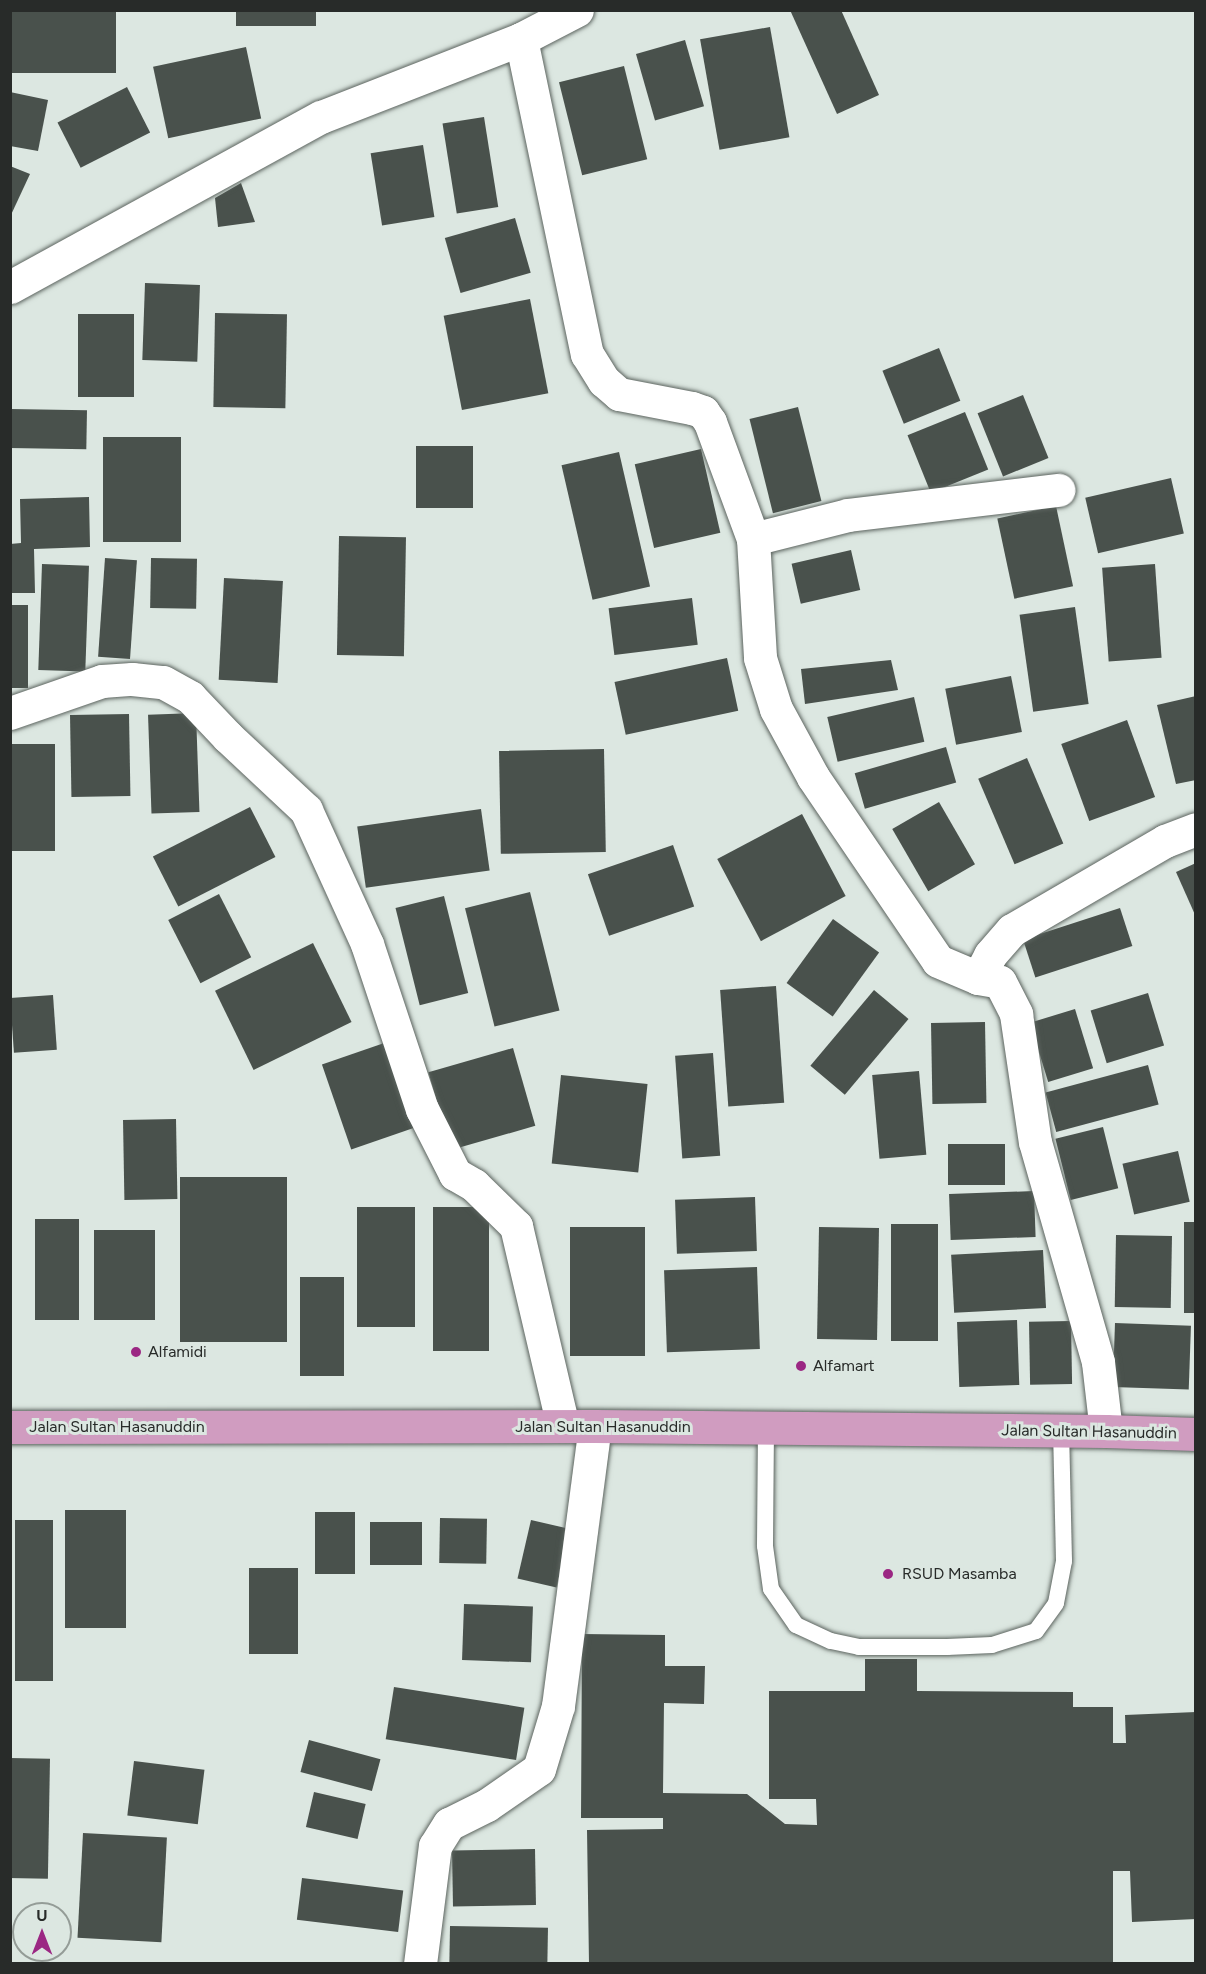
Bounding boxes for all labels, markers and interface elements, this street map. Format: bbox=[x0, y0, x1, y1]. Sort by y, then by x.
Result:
place label: Alfamidi bbox=[148, 1342, 207, 1362]
marker: Alfamidi bbox=[129, 1345, 143, 1359]
place label: Alfamart bbox=[813, 1356, 875, 1376]
marker: Alfamart bbox=[794, 1359, 808, 1373]
street label: Jalan Sultan Hasanuddin bbox=[29, 1417, 205, 1437]
street label: Jalan Sultan Hasanuddin bbox=[515, 1417, 691, 1437]
street label: Jalan Sultan Hasanuddin bbox=[1001, 1421, 1177, 1443]
place label: RSUD Masamba bbox=[902, 1564, 1017, 1584]
marker: RSUD Masamba bbox=[879, 1565, 897, 1583]
north arrow bbox=[12, 1902, 72, 1962]
text: U bbox=[36, 1906, 48, 1925]

